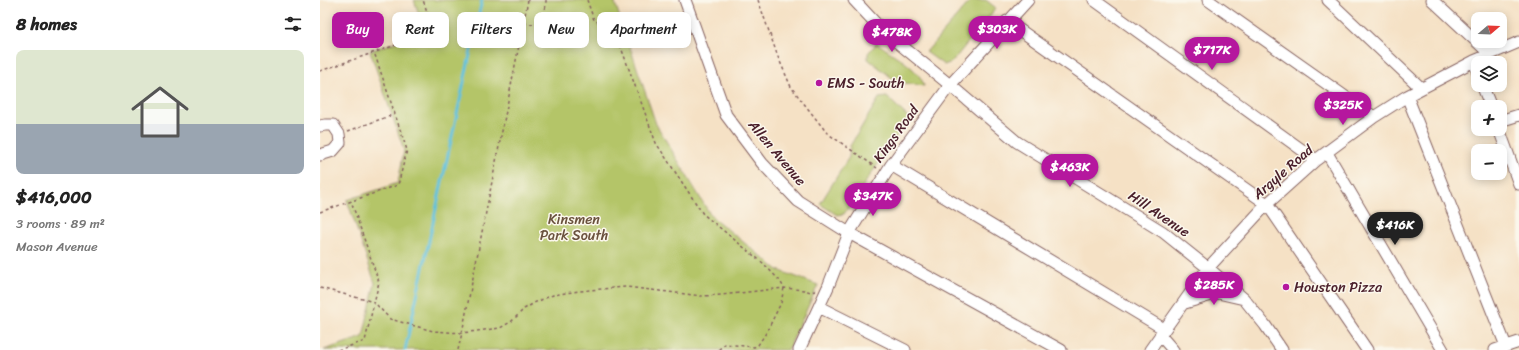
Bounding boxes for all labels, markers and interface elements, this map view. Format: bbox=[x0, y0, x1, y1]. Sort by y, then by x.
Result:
text: 8 homes bbox=[16, 9, 77, 39]
chip: Buy bbox=[332, 12, 384, 48]
chip: Rent bbox=[392, 12, 449, 48]
chip: Filters bbox=[457, 12, 526, 48]
chip: New bbox=[534, 12, 589, 48]
chip: Apartment bbox=[597, 12, 691, 48]
north arrow bbox=[1471, 12, 1507, 48]
map controls bbox=[1471, 12, 1507, 180]
icon: filters bbox=[282, 13, 304, 35]
pin: $303K bbox=[969, 16, 1025, 50]
text: $303K bbox=[977, 17, 1017, 40]
pin: $478K bbox=[864, 19, 920, 53]
text: $478K bbox=[872, 20, 912, 43]
pin: $717K bbox=[1184, 37, 1240, 71]
text: $717K bbox=[1193, 38, 1231, 61]
button: layers bbox=[1471, 56, 1507, 92]
place label: EMS - South bbox=[827, 71, 904, 96]
icon: home bbox=[124, 76, 196, 148]
marker: EMS - South bbox=[814, 78, 824, 88]
pin: $325K bbox=[1315, 92, 1371, 126]
text: $325K bbox=[1323, 93, 1363, 116]
street label: Kings Road bbox=[866, 98, 927, 168]
button: + bbox=[1471, 100, 1507, 136]
street label: Allen Avenue bbox=[741, 113, 812, 192]
street label: Argyle Road bbox=[1246, 137, 1320, 206]
button: − bbox=[1471, 144, 1507, 180]
pin: $463K bbox=[1042, 154, 1098, 188]
text: $463K bbox=[1050, 155, 1090, 178]
text: $416,000 bbox=[16, 182, 92, 212]
pin: $347K bbox=[845, 183, 901, 217]
text: $347K bbox=[853, 184, 893, 207]
street label: Hill Avenue bbox=[1123, 184, 1195, 244]
park label: Kinsmen Park South bbox=[540, 207, 608, 248]
text: 3 rooms · 89 m² bbox=[16, 212, 105, 235]
pin: $416K bbox=[1367, 212, 1423, 246]
text: $416K bbox=[1376, 213, 1414, 236]
text: Mason Avenue bbox=[16, 235, 98, 258]
pin: $285K bbox=[1186, 272, 1242, 306]
text: $285K bbox=[1194, 273, 1234, 296]
place label: Houston Pizza bbox=[1294, 275, 1383, 300]
marker: Houston Pizza bbox=[1281, 282, 1291, 292]

